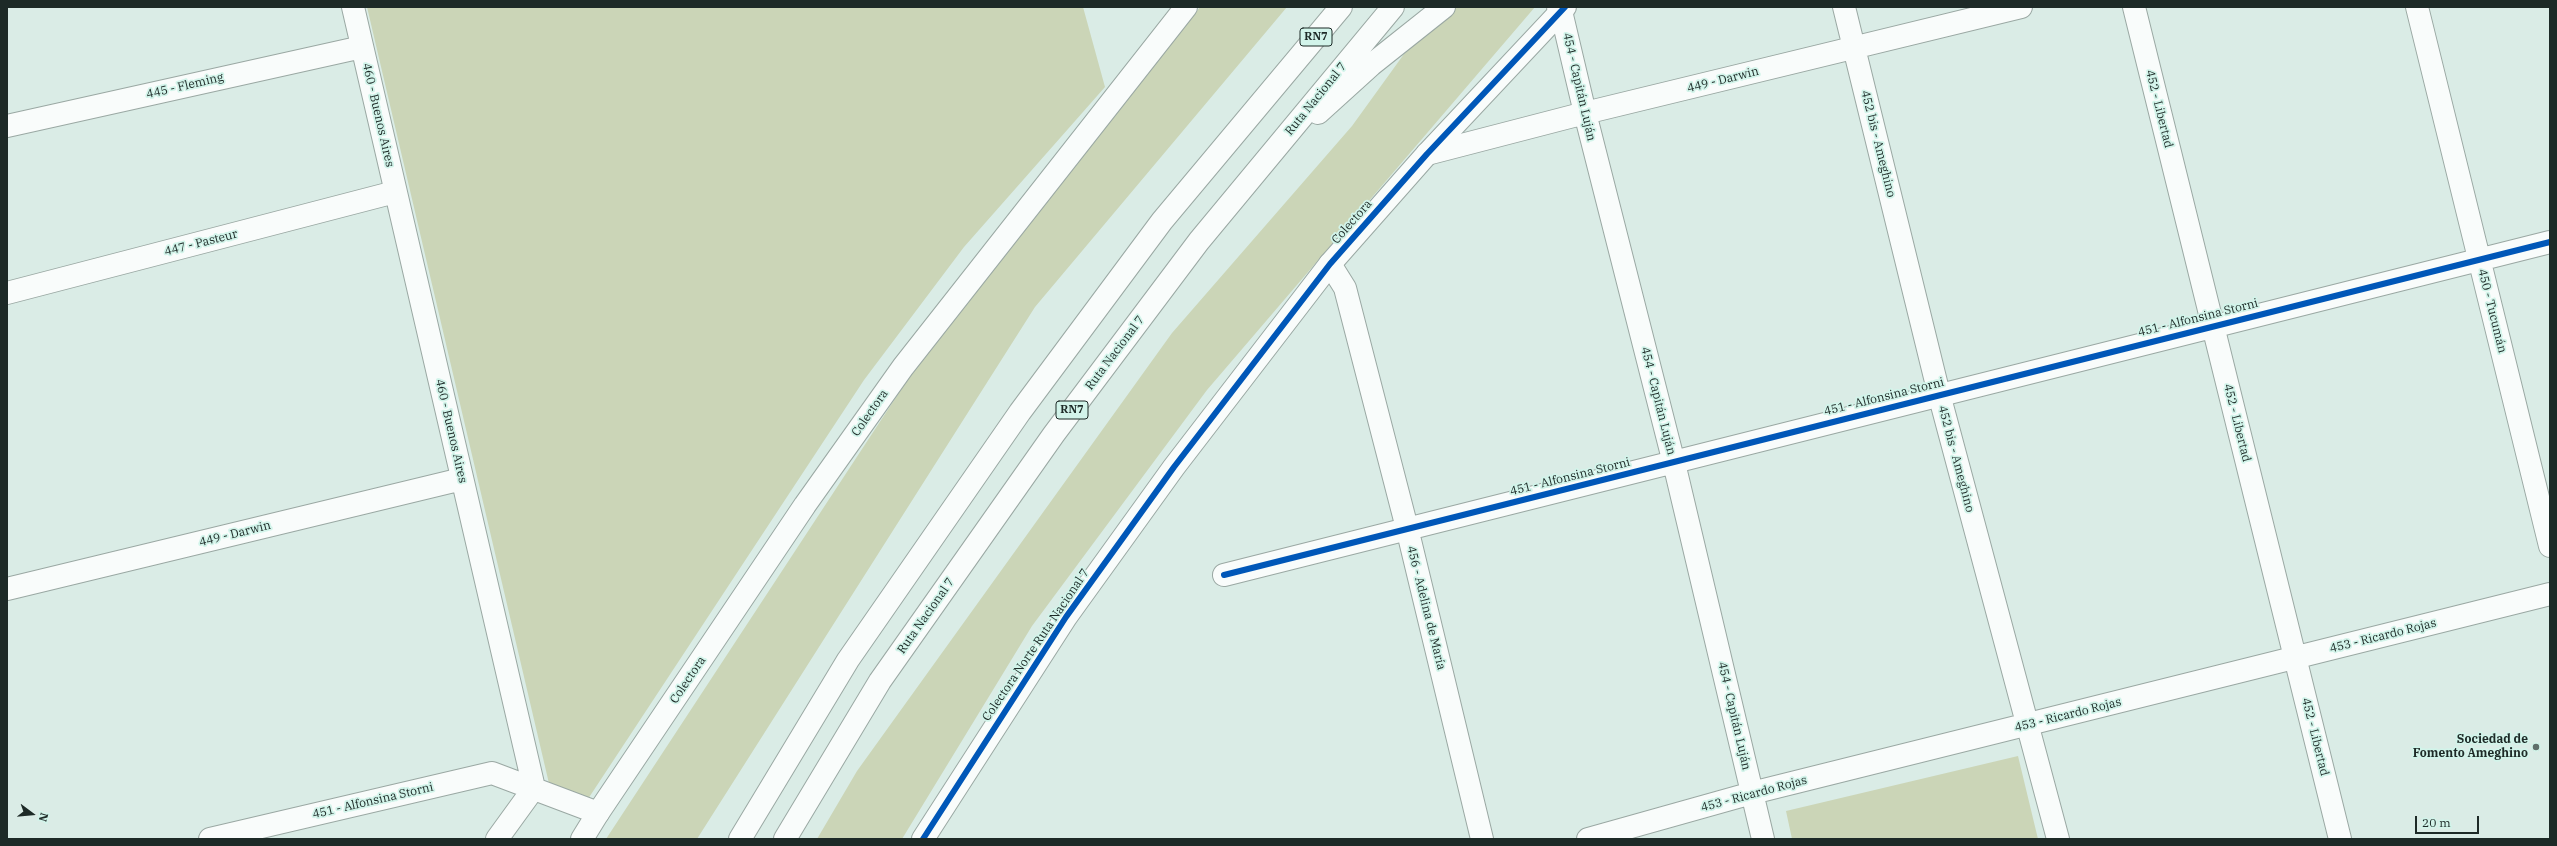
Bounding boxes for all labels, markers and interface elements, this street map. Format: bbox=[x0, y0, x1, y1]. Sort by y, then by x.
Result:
road number: RN7 bbox=[1300, 28, 1332, 46]
street label: 454 - Capitán Luján bbox=[1560, 31, 1598, 143]
street label: Ruta Nacional 7 bbox=[1282, 60, 1350, 138]
street label: 460 - Buenos Aires bbox=[359, 62, 397, 168]
street label: 449 - Darwin bbox=[1686, 64, 1760, 96]
street label: 452 - Libertad bbox=[2142, 68, 2176, 150]
street label: 445 - Fleming bbox=[145, 70, 225, 102]
street label: 452 bis - Ameghino bbox=[1858, 89, 1898, 199]
street label: Colectora bbox=[1329, 197, 1375, 247]
street label: 447 - Pasteur bbox=[163, 227, 239, 259]
street label: 450 - Tucumán bbox=[2475, 267, 2509, 355]
street label: 451 - Alfonsina Storni bbox=[2136, 296, 2260, 340]
street label: Ruta Nacional 7 bbox=[1082, 313, 1148, 393]
street label: 454 - Capitán Luján bbox=[1638, 346, 1678, 456]
street label: 451 - Alfonsina Storni bbox=[1822, 375, 1946, 419]
street label: 460 - Buenos Aires bbox=[432, 378, 470, 484]
street label: 452 - Libertad bbox=[2220, 382, 2254, 464]
street label: Colectora bbox=[849, 387, 891, 439]
road number: RN7 bbox=[1056, 401, 1088, 419]
street label: 452 bis - Ameghino bbox=[1935, 404, 1977, 514]
street label: 451 - Alfonsina Storni bbox=[1508, 455, 1632, 499]
street label: 449 - Darwin bbox=[198, 518, 272, 550]
street label: 456 - Adelina de María bbox=[1404, 544, 1448, 672]
street label: Colectora Norte Ruta Nacional 7 bbox=[980, 566, 1092, 724]
street label: Ruta Nacional 7 bbox=[894, 575, 958, 657]
street label: 453 - Ricardo Rojas bbox=[2328, 616, 2438, 656]
street label: Colectora bbox=[667, 654, 709, 706]
street label: 454 - Capitán Luján bbox=[1715, 660, 1753, 772]
street label: 453 - Ricardo Rojas bbox=[2013, 695, 2123, 735]
street label: 452 - Libertad bbox=[2298, 696, 2332, 778]
place label: Sociedad de Fomento Ameghino bbox=[2413, 733, 2528, 761]
marker: Sociedad de Fomento Ameghino bbox=[2531, 742, 2541, 752]
street label: 453 - Ricardo Rojas bbox=[1699, 773, 1809, 815]
street label: 451 - Alfonsina Storni bbox=[311, 780, 435, 822]
north arrow bbox=[12, 794, 52, 834]
scale bar bbox=[2417, 808, 2481, 834]
text: N bbox=[36, 811, 51, 823]
text: 20 m bbox=[2422, 815, 2451, 830]

